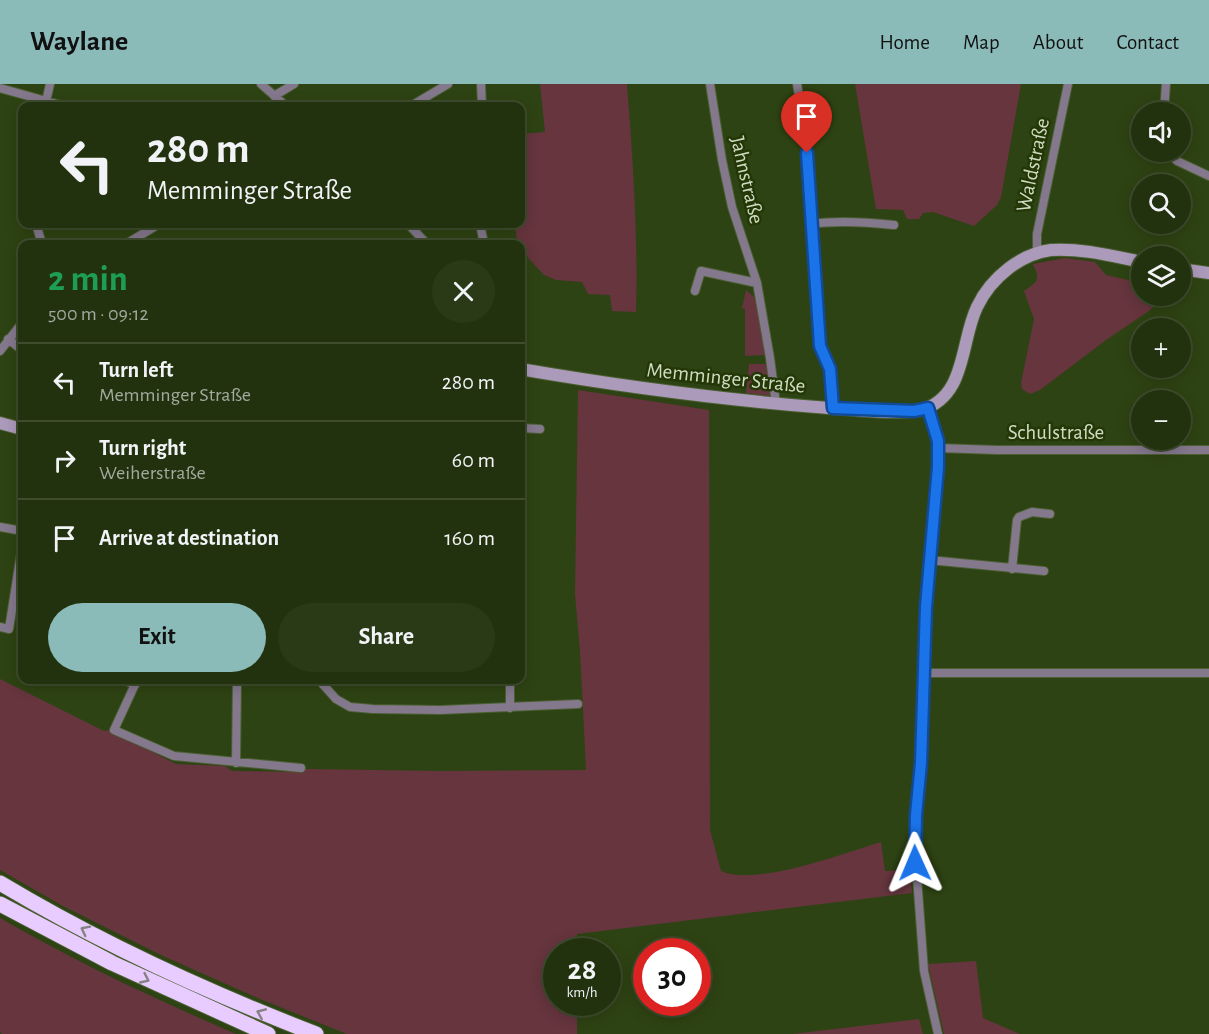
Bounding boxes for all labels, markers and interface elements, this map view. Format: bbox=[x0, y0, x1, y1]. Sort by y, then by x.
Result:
text: Waylane bbox=[30, 28, 128, 56]
text: Home bbox=[879, 32, 930, 53]
text: Map bbox=[963, 32, 1000, 53]
text: About bbox=[1033, 32, 1083, 53]
text: Contact bbox=[1116, 32, 1179, 53]
pin bbox=[781, 91, 832, 153]
icon: arrive bbox=[790, 100, 823, 133]
map controls bbox=[1131, 102, 1191, 450]
button: sound bbox=[1131, 102, 1191, 162]
street label: Waldstraße bbox=[1013, 116, 1053, 214]
icon: left bbox=[48, 126, 126, 204]
text: 280 m bbox=[147, 128, 250, 170]
street label: Jahnstraße bbox=[727, 134, 767, 226]
button: search bbox=[1131, 174, 1191, 234]
text: Memminger Straße bbox=[147, 177, 352, 204]
button: layers bbox=[1131, 246, 1191, 306]
button: close bbox=[432, 260, 495, 323]
text: 2 min bbox=[48, 261, 128, 297]
text: 500 m · 09:12 bbox=[48, 304, 148, 324]
button: + bbox=[1131, 318, 1191, 378]
text: Turn left bbox=[99, 359, 173, 381]
street label: Memminger Straße bbox=[646, 359, 806, 397]
icon: left bbox=[48, 366, 81, 399]
text: 280 m bbox=[442, 371, 495, 393]
text: Memminger Straße bbox=[99, 385, 251, 405]
button: − bbox=[1131, 390, 1191, 450]
street label: Schulstraße bbox=[1008, 422, 1104, 443]
text: Turn right bbox=[99, 437, 186, 459]
icon: right bbox=[48, 444, 81, 477]
text: 60 m bbox=[452, 449, 495, 471]
text: Weiherstraße bbox=[99, 463, 206, 483]
icon: arrive bbox=[48, 522, 81, 555]
text: Arrive at destination bbox=[99, 527, 279, 549]
text: 160 m bbox=[444, 527, 495, 549]
button: Exit bbox=[48, 603, 266, 672]
button: Share bbox=[278, 603, 495, 672]
position arrow bbox=[883, 831, 947, 895]
one-way arrow bbox=[80, 926, 91, 937]
speed limit sign: 30 bbox=[633, 938, 711, 1016]
text: 28 bbox=[568, 955, 596, 985]
one-way arrow bbox=[139, 972, 150, 984]
text: km/h bbox=[567, 985, 597, 1000]
one-way arrow bbox=[257, 1008, 268, 1020]

